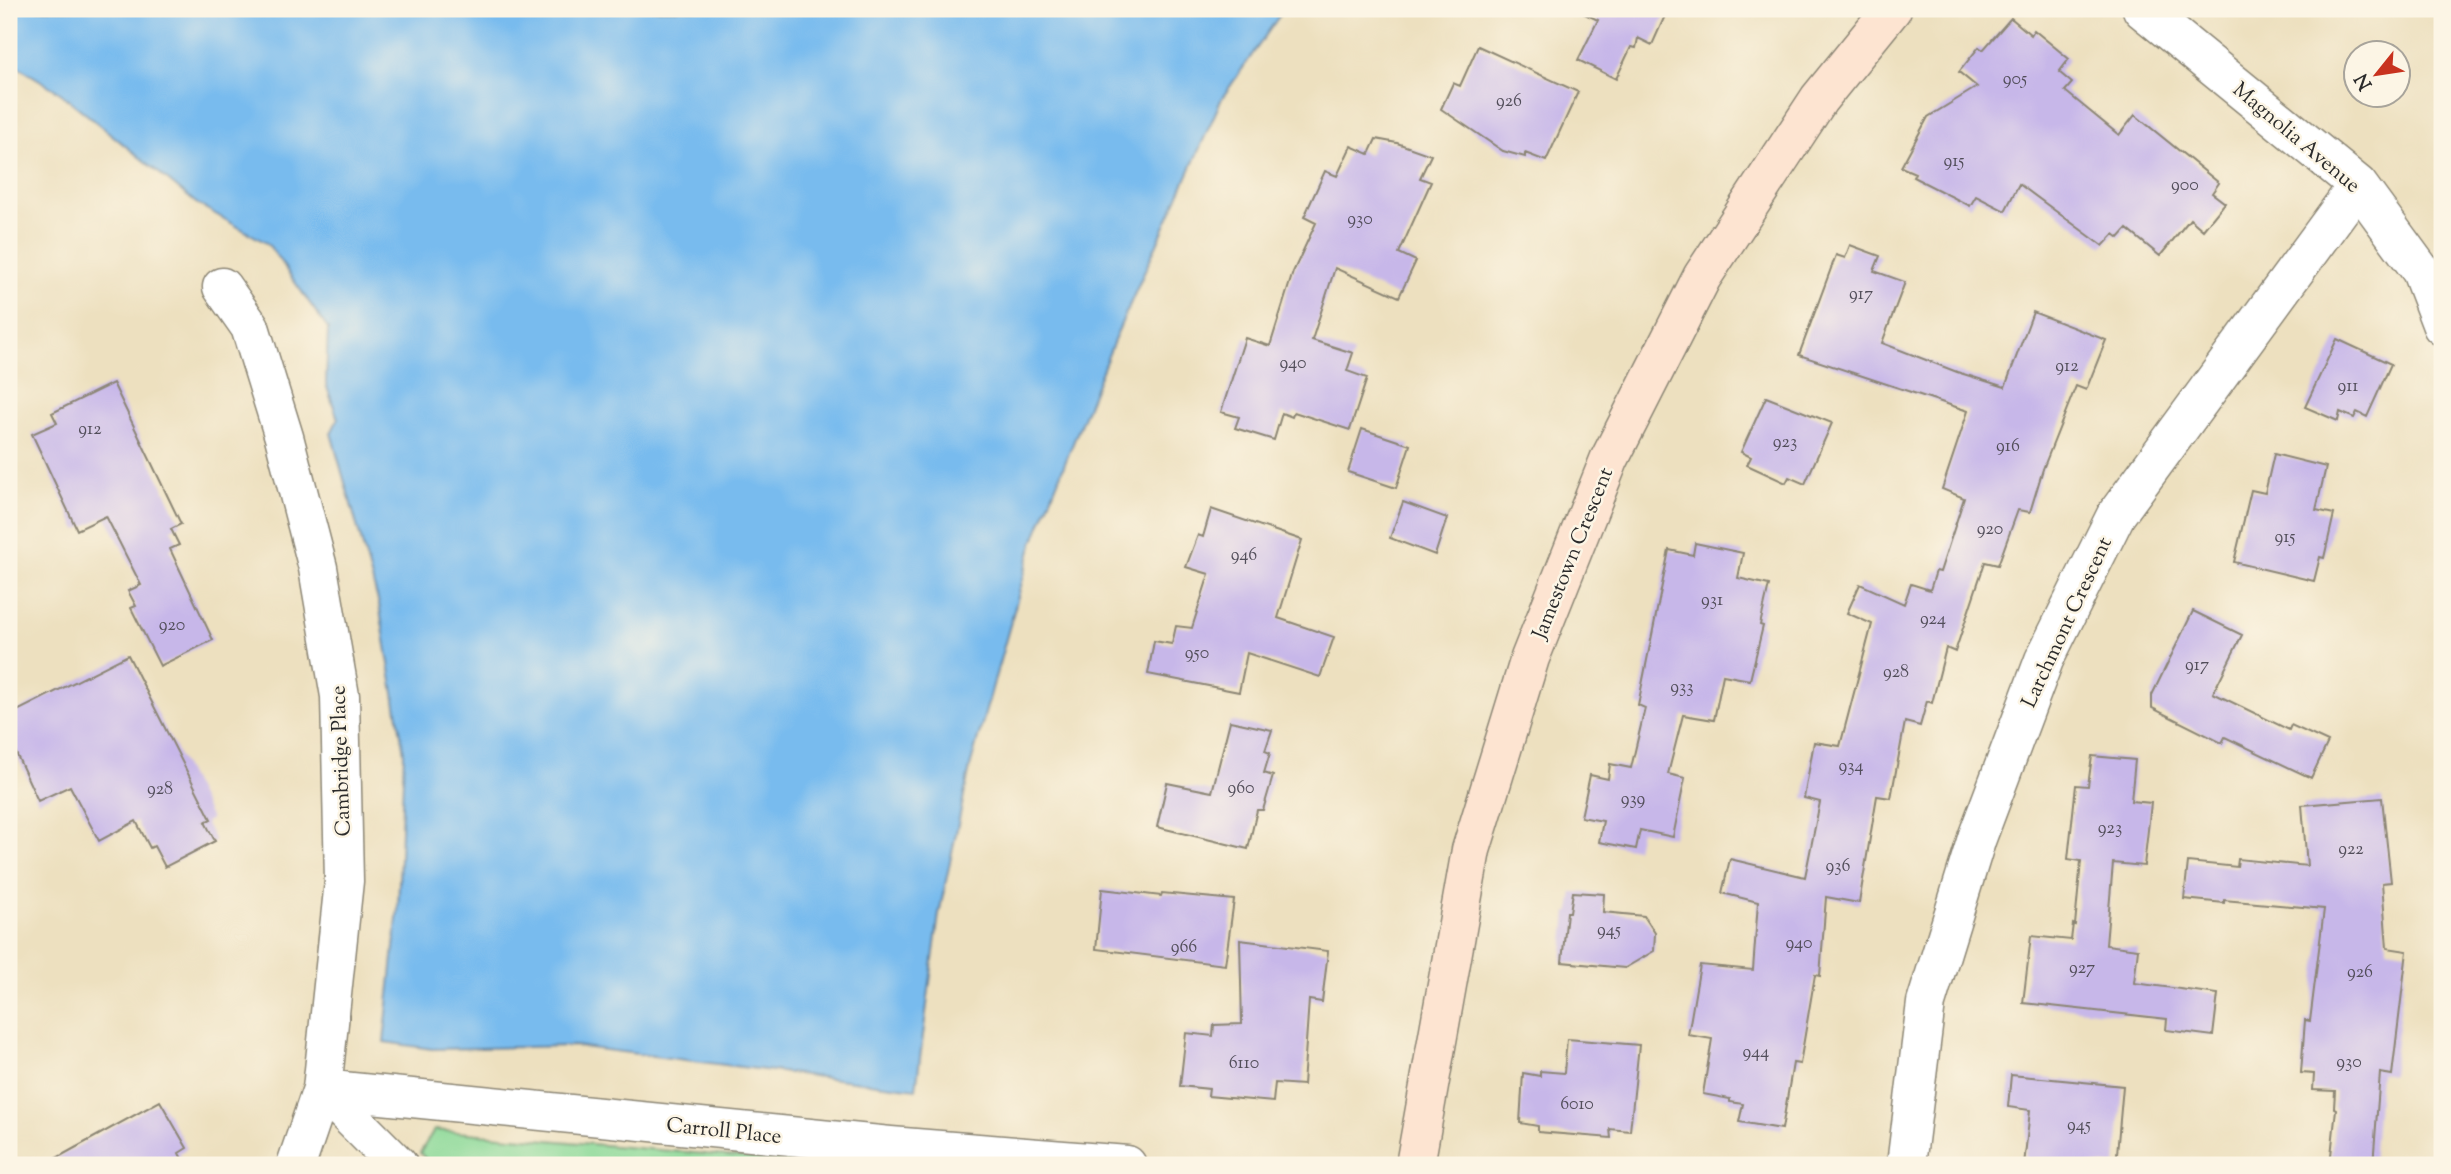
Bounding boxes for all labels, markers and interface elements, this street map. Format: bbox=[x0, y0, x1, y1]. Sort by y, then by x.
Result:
north arrow bbox=[2342, 38, 2412, 108]
house number: 905 bbox=[2003, 67, 2027, 93]
text: N bbox=[2349, 68, 2380, 95]
street label: Magnolia Avenue bbox=[2225, 76, 2366, 201]
house number: 926 bbox=[1496, 89, 1522, 115]
house number: 915 bbox=[1943, 149, 1965, 175]
house number: 900 bbox=[2171, 173, 2199, 199]
house number: 930 bbox=[1347, 207, 1373, 233]
house number: 917 bbox=[1849, 282, 1873, 308]
house number: 940 bbox=[1279, 351, 1307, 377]
house number: 912 bbox=[2055, 354, 2079, 380]
house number: 911 bbox=[2338, 374, 2359, 400]
house number: 912 bbox=[78, 417, 102, 443]
house number: 923 bbox=[1773, 430, 1797, 456]
house number: 916 bbox=[1996, 434, 2020, 460]
street label: Jamestown Crescent bbox=[1525, 463, 1622, 645]
house number: 920 bbox=[1977, 517, 2003, 543]
house number: 915 bbox=[2274, 525, 2296, 551]
street label: Larchmont Crescent bbox=[2015, 533, 2121, 713]
house number: 946 bbox=[1231, 543, 1257, 569]
house number: 931 bbox=[1701, 588, 1723, 614]
house number: 924 bbox=[1920, 607, 1946, 633]
house number: 920 bbox=[159, 613, 185, 639]
house number: 950 bbox=[1185, 641, 1209, 667]
house number: 917 bbox=[2185, 653, 2209, 679]
house number: 928 bbox=[1883, 660, 1909, 686]
house number: 933 bbox=[1670, 675, 1694, 701]
street label: Cambridge Place bbox=[324, 685, 360, 837]
house number: 934 bbox=[1838, 754, 1864, 780]
house number: 960 bbox=[1227, 776, 1255, 802]
house number: 928 bbox=[147, 777, 173, 803]
house number: 939 bbox=[1621, 787, 1646, 813]
house number: 923 bbox=[2098, 816, 2122, 842]
house number: 922 bbox=[2338, 837, 2364, 863]
house number: 936 bbox=[1826, 854, 1850, 880]
house number: 945 bbox=[1597, 918, 1621, 944]
house number: 940 bbox=[1785, 931, 1813, 957]
house number: 966 bbox=[1171, 935, 1197, 961]
house number: 927 bbox=[2069, 956, 2095, 982]
house number: 926 bbox=[2347, 960, 2373, 986]
house number: 944 bbox=[1743, 1040, 1769, 1066]
house number: 930 bbox=[2336, 1050, 2362, 1076]
house number: 6110 bbox=[1229, 1051, 1259, 1077]
house number: 6010 bbox=[1560, 1092, 1594, 1118]
street label: Carroll Place bbox=[665, 1111, 783, 1153]
house number: 945 bbox=[2067, 1113, 2091, 1139]

